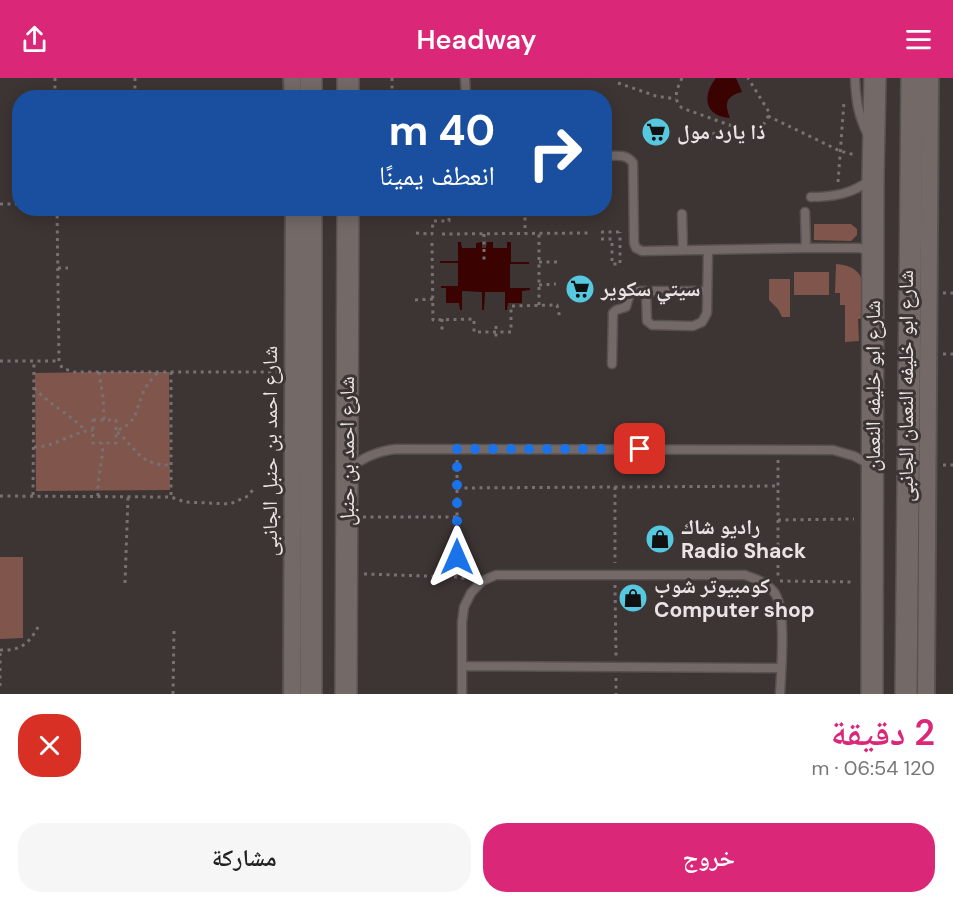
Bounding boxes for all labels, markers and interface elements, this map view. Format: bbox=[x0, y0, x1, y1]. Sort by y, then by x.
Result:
text: Headway bbox=[417, 22, 536, 57]
icon: share bbox=[18, 23, 51, 56]
icon: menu bbox=[902, 23, 935, 56]
text: 40 m bbox=[389, 103, 495, 158]
icon: right bbox=[516, 114, 594, 192]
supermarket icon: ذا يارد مول bbox=[640, 116, 672, 148]
place label: ذا يارد مول bbox=[677, 118, 765, 146]
text: انعطف يمينًا bbox=[379, 158, 495, 193]
street label: شارع ابو خليفه النعمان الجانبى bbox=[892, 270, 920, 502]
supermarket icon: سيتي سكوير bbox=[564, 273, 596, 305]
place label: سيتي سكوير bbox=[600, 275, 701, 305]
street label: شارع ابو خليفه النعمان bbox=[859, 300, 887, 472]
street label: شارع احمد بن حنبل الجانبى bbox=[256, 346, 284, 556]
street label: شارع احمد بن حنبل bbox=[333, 376, 361, 526]
pin bbox=[614, 423, 665, 474]
icon: arrive bbox=[623, 432, 656, 465]
place label: راديو شاك Radio Shack bbox=[681, 513, 806, 565]
shop icon: راديو شاك Radio Shack bbox=[644, 523, 676, 555]
position arrow bbox=[425, 525, 489, 589]
place label: كومبيوتر شوب Computer shop bbox=[654, 572, 814, 624]
shop icon: كومبيوتر شوب Computer shop bbox=[617, 582, 649, 614]
text: 2 دقيقة bbox=[831, 709, 935, 756]
button: close bbox=[18, 714, 81, 777]
text: 120 m · 06:54 bbox=[811, 755, 935, 781]
button: مشاركة bbox=[18, 823, 471, 892]
button: خروج bbox=[483, 823, 935, 892]

